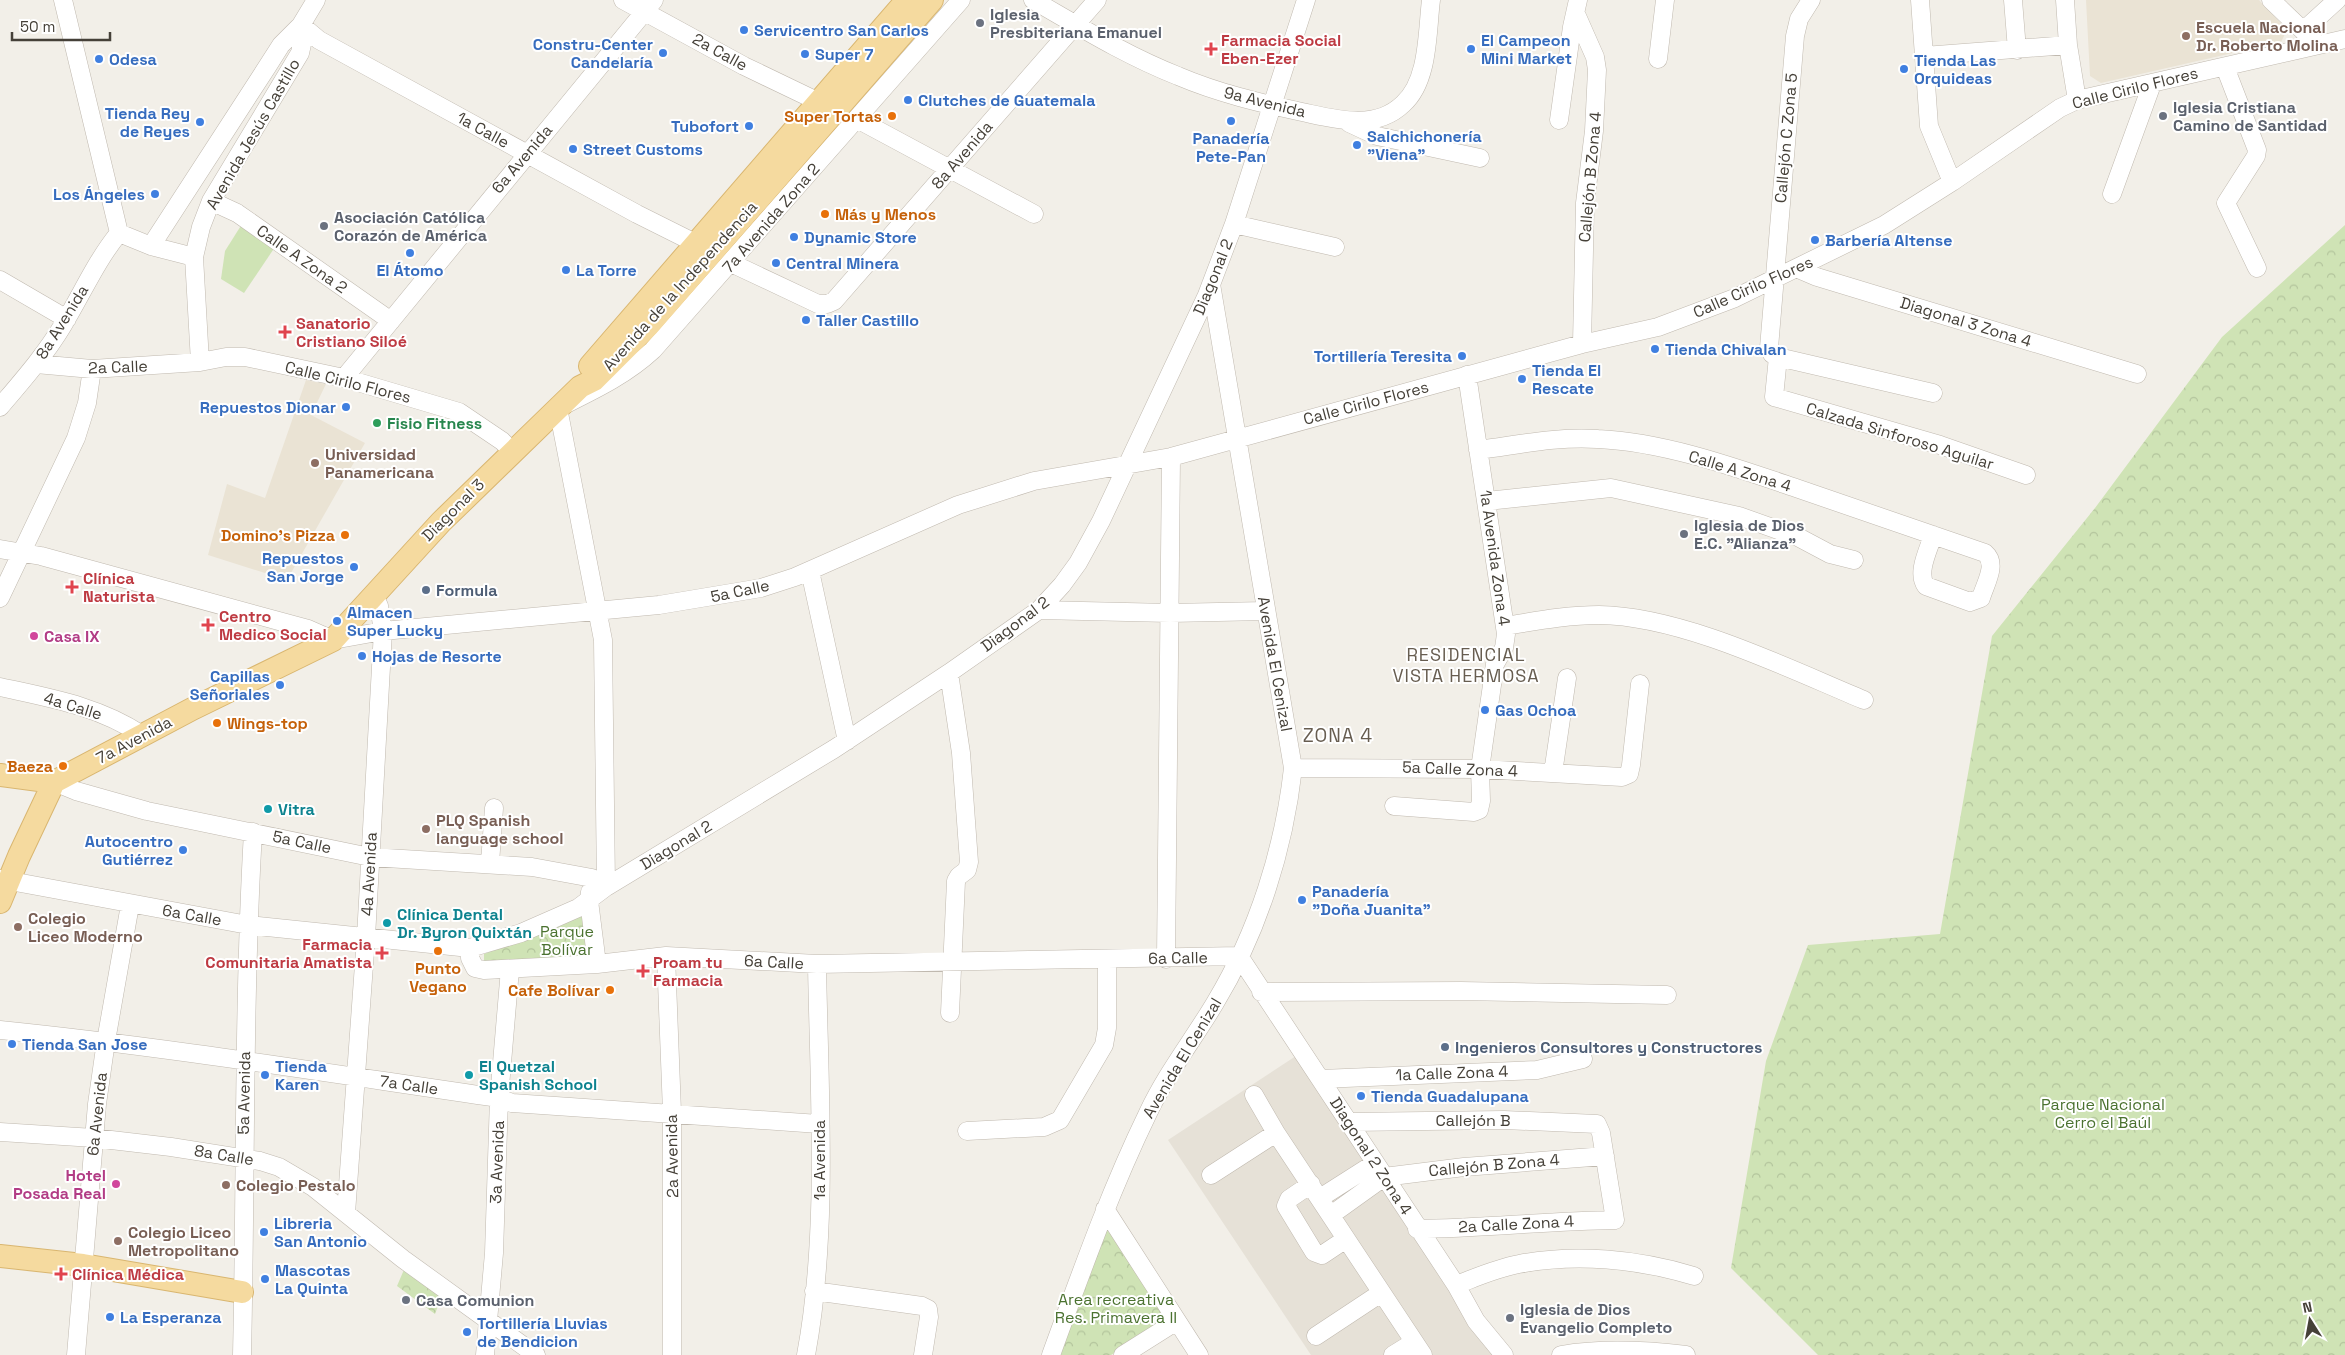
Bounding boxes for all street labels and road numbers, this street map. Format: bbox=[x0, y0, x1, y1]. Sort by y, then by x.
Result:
street label: 2a Calle bbox=[689, 28, 751, 76]
street label: Avenida Jesús Castillo bbox=[201, 55, 305, 213]
street label: Calle Cirilo Flores bbox=[2070, 62, 2200, 114]
street label: Callejón C Zona 5 bbox=[1770, 72, 1802, 204]
street label: 9a Avenida bbox=[1222, 82, 1308, 122]
street label: 1a Calle bbox=[453, 107, 513, 153]
street label: Callejón B Zona 4 bbox=[1574, 111, 1606, 243]
street label: 8a Avenida bbox=[927, 116, 997, 194]
street label: 6a Avenida bbox=[487, 120, 557, 198]
street label: 7a Avenida Zona 2 bbox=[718, 159, 824, 277]
street label: Avenida de la Independencia bbox=[598, 197, 762, 375]
street label: Calle A Zona 2 bbox=[252, 220, 352, 298]
street label: Diagonal 2 bbox=[1188, 236, 1238, 318]
street label: Calle Cirilo Flores bbox=[1690, 251, 1816, 323]
street label: 8a Avenida bbox=[31, 281, 93, 363]
street label: Diagonal 3 Zona 4 bbox=[1898, 292, 2034, 352]
street label: 2a Calle bbox=[88, 355, 148, 379]
street label: Calle Cirilo Flores bbox=[283, 356, 413, 408]
street label: Calle Cirilo Flores bbox=[1301, 376, 1431, 430]
street label: Calzada Sinforoso Aguilar bbox=[1804, 397, 1996, 475]
street label: Calle A Zona 4 bbox=[1686, 445, 1794, 497]
street label: Diagonal 3 bbox=[417, 474, 489, 546]
street label: 1a Avenida Zona 4 bbox=[1475, 489, 1515, 627]
street label: 5a Calle bbox=[709, 575, 771, 607]
street label: Diagonal 2 bbox=[977, 591, 1053, 657]
street label: Avenida El Cenizal bbox=[1253, 595, 1297, 733]
street label: 4a Calle bbox=[41, 687, 105, 725]
street label: 7a Avenida bbox=[92, 711, 176, 769]
street label: 5a Calle Zona 4 bbox=[1402, 756, 1518, 782]
street label: Diagonal 2 bbox=[636, 815, 716, 875]
street label: 5a Calle bbox=[271, 826, 333, 858]
street label: 4a Avenida bbox=[356, 832, 382, 916]
street label: 6a Calle bbox=[161, 899, 223, 931]
street label: 6a Calle bbox=[1148, 947, 1208, 969]
street label: 6a Calle bbox=[744, 950, 804, 974]
street label: Avenida El Cenizal bbox=[1138, 994, 1226, 1122]
street label: 5a Avenida bbox=[233, 1051, 255, 1135]
street label: 1a Calle Zona 4 bbox=[1395, 1061, 1509, 1085]
street label: 7a Calle bbox=[378, 1070, 440, 1100]
street label: 6a Avenida bbox=[82, 1071, 112, 1157]
street label: Diagonal 2 Zona 4 bbox=[1325, 1093, 1417, 1219]
street label: Callejón B bbox=[1435, 1110, 1511, 1131]
street label: 2a Avenida bbox=[661, 1114, 683, 1198]
street label: 3a Avenida bbox=[485, 1120, 509, 1204]
street label: 1a Avenida bbox=[809, 1120, 830, 1200]
street label: 8a Calle bbox=[193, 1140, 255, 1170]
street label: Callejón B Zona 4 bbox=[1428, 1149, 1560, 1181]
street label: 2a Calle Zona 4 bbox=[1458, 1210, 1574, 1238]

